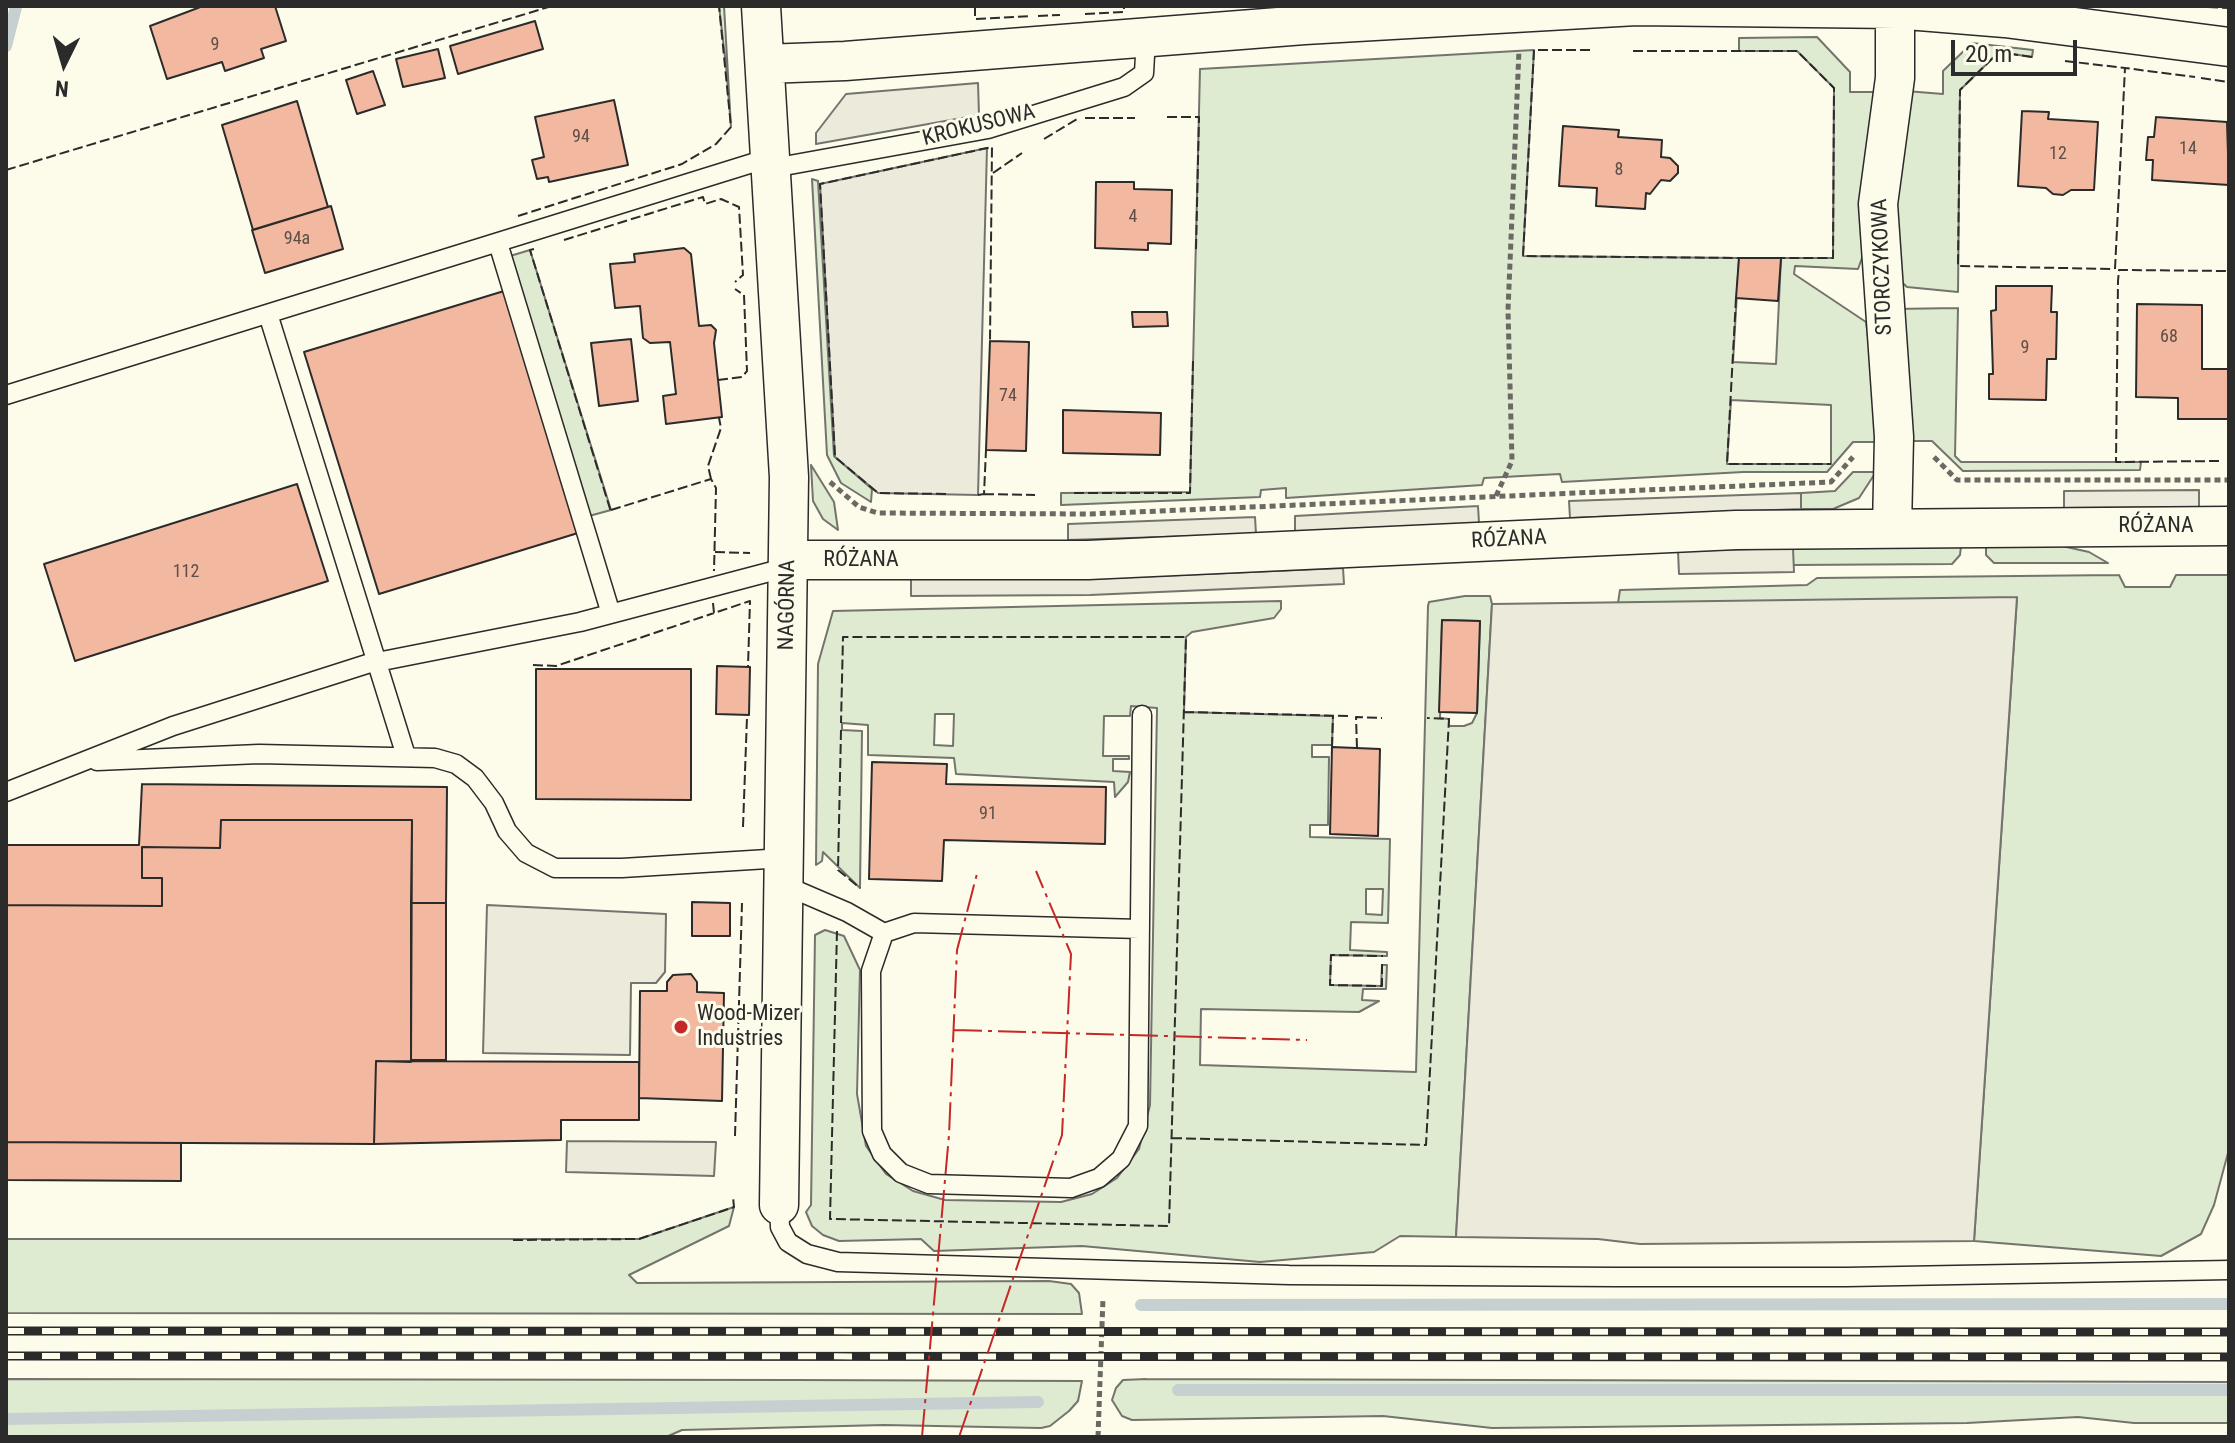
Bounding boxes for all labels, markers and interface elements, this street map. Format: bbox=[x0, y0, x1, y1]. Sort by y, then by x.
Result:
north arrow bbox=[24, 24, 104, 104]
scale bar bbox=[1955, 24, 2081, 74]
house number: 9 bbox=[211, 34, 219, 56]
text: 20 m bbox=[1965, 40, 2012, 68]
text: N bbox=[54, 75, 70, 101]
street label: KROKUSOWA bbox=[920, 99, 1038, 153]
house number: 94 bbox=[572, 126, 590, 148]
house number: 14 bbox=[2179, 138, 2197, 160]
house number: 12 bbox=[2049, 143, 2067, 165]
house number: 8 bbox=[1615, 159, 1623, 181]
street label: STORCZYKOWA bbox=[1867, 198, 1899, 336]
house number: 4 bbox=[1129, 206, 1137, 228]
house number: 94a bbox=[284, 228, 310, 250]
house number: 68 bbox=[2160, 326, 2178, 348]
house number: 9 bbox=[2021, 337, 2029, 359]
house number: 74 bbox=[999, 385, 1017, 407]
street label: RÓŻANA bbox=[2118, 513, 2194, 539]
street label: RÓŻANA bbox=[1471, 525, 1547, 555]
street label: RÓŻANA bbox=[823, 547, 899, 573]
street label: NAGÓRNA bbox=[774, 559, 802, 651]
house number: 112 bbox=[173, 561, 199, 583]
house number: 91 bbox=[979, 803, 997, 825]
place label: Wood-Mizer Industries bbox=[697, 1001, 800, 1052]
marker: Wood-Mizer Industries bbox=[672, 1018, 690, 1036]

